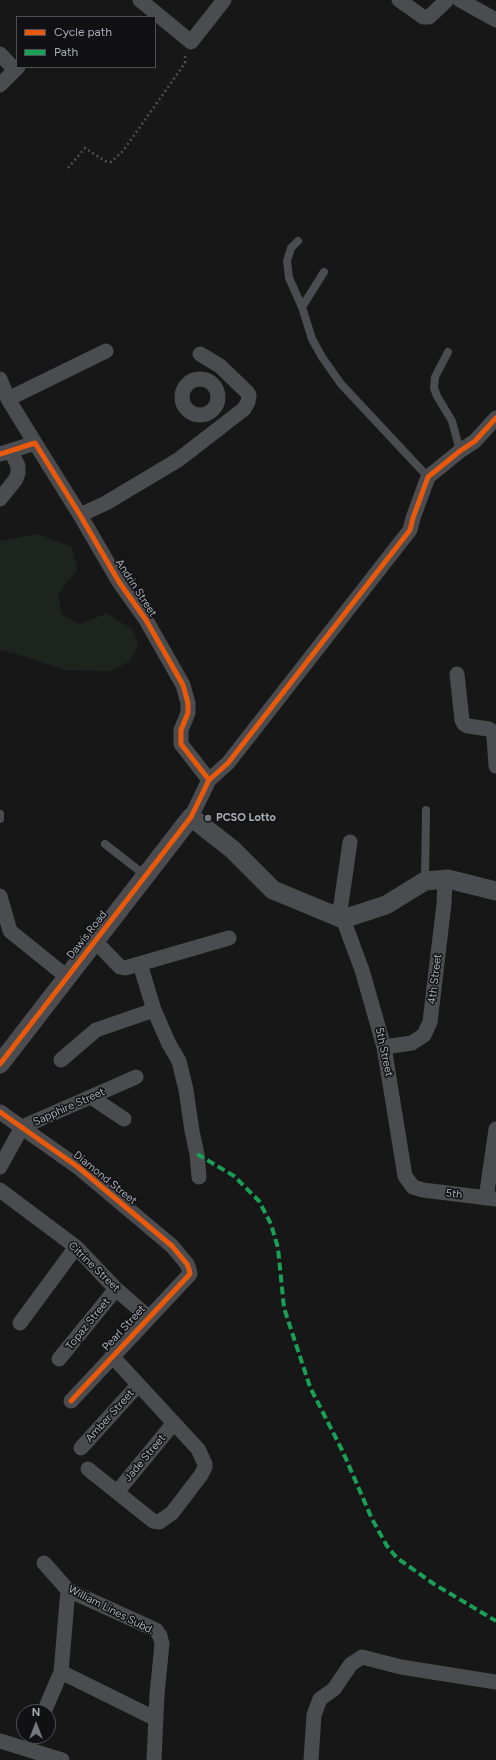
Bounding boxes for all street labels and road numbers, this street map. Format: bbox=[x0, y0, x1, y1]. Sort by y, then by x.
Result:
street label: Andrin Street bbox=[113, 557, 159, 619]
street label: Dawis Road bbox=[64, 908, 110, 962]
street label: 4th Street bbox=[425, 953, 445, 1005]
street label: 5th Street bbox=[372, 1026, 396, 1078]
street label: Sapphire Street bbox=[31, 1085, 107, 1129]
street label: Diamond Street bbox=[71, 1148, 139, 1208]
street label: 5th bbox=[445, 1186, 463, 1202]
street label: Citrine Street bbox=[65, 1239, 123, 1295]
street label: Topaz Street bbox=[63, 1295, 113, 1353]
street label: Pearl Street bbox=[100, 1302, 148, 1354]
street label: Amber Street bbox=[83, 1387, 137, 1445]
street label: Jade Street bbox=[122, 1432, 168, 1484]
street label: William Lines Subd. bbox=[66, 1583, 156, 1637]

